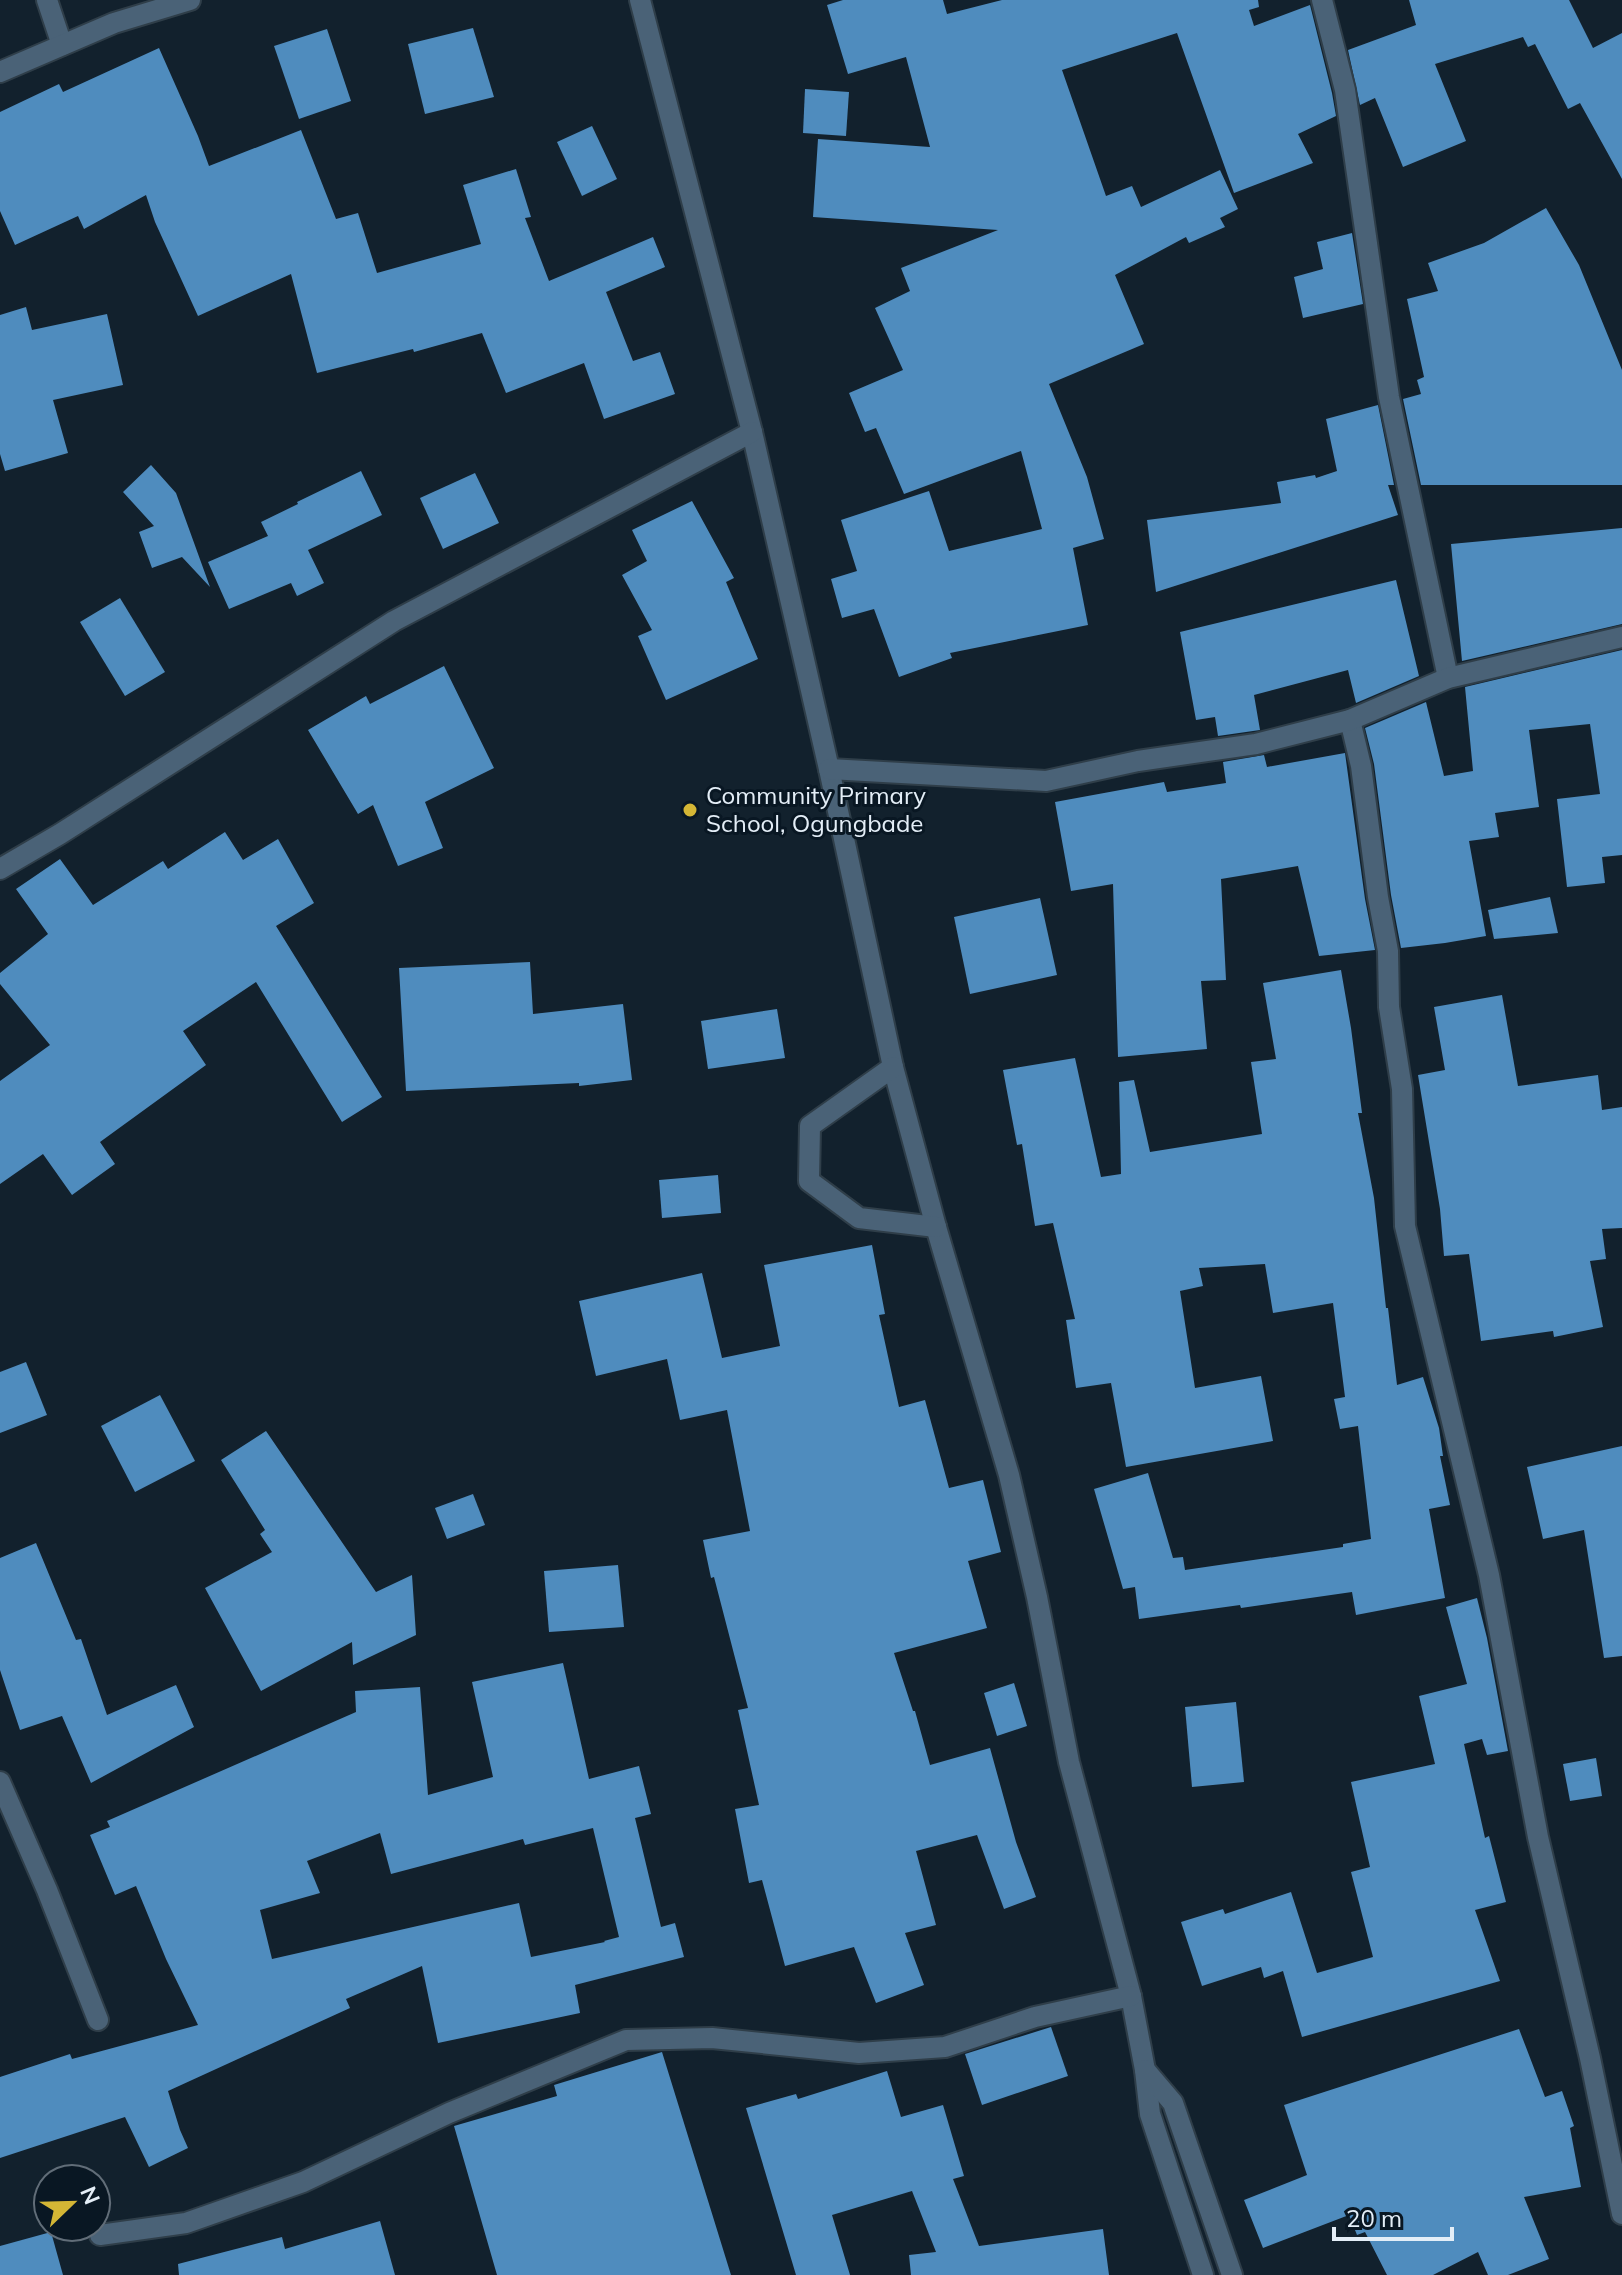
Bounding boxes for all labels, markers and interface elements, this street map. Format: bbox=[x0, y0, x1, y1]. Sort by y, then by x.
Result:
place label: Community Primary School, Ogungbade bbox=[706, 780, 926, 838]
marker: Community Primary School, Ogungbade bbox=[681, 801, 699, 819]
north arrow bbox=[32, 2163, 112, 2243]
text: N bbox=[74, 2182, 107, 2208]
scale bar bbox=[1334, 2191, 1452, 2241]
text: 20 m bbox=[1346, 2203, 1402, 2233]

